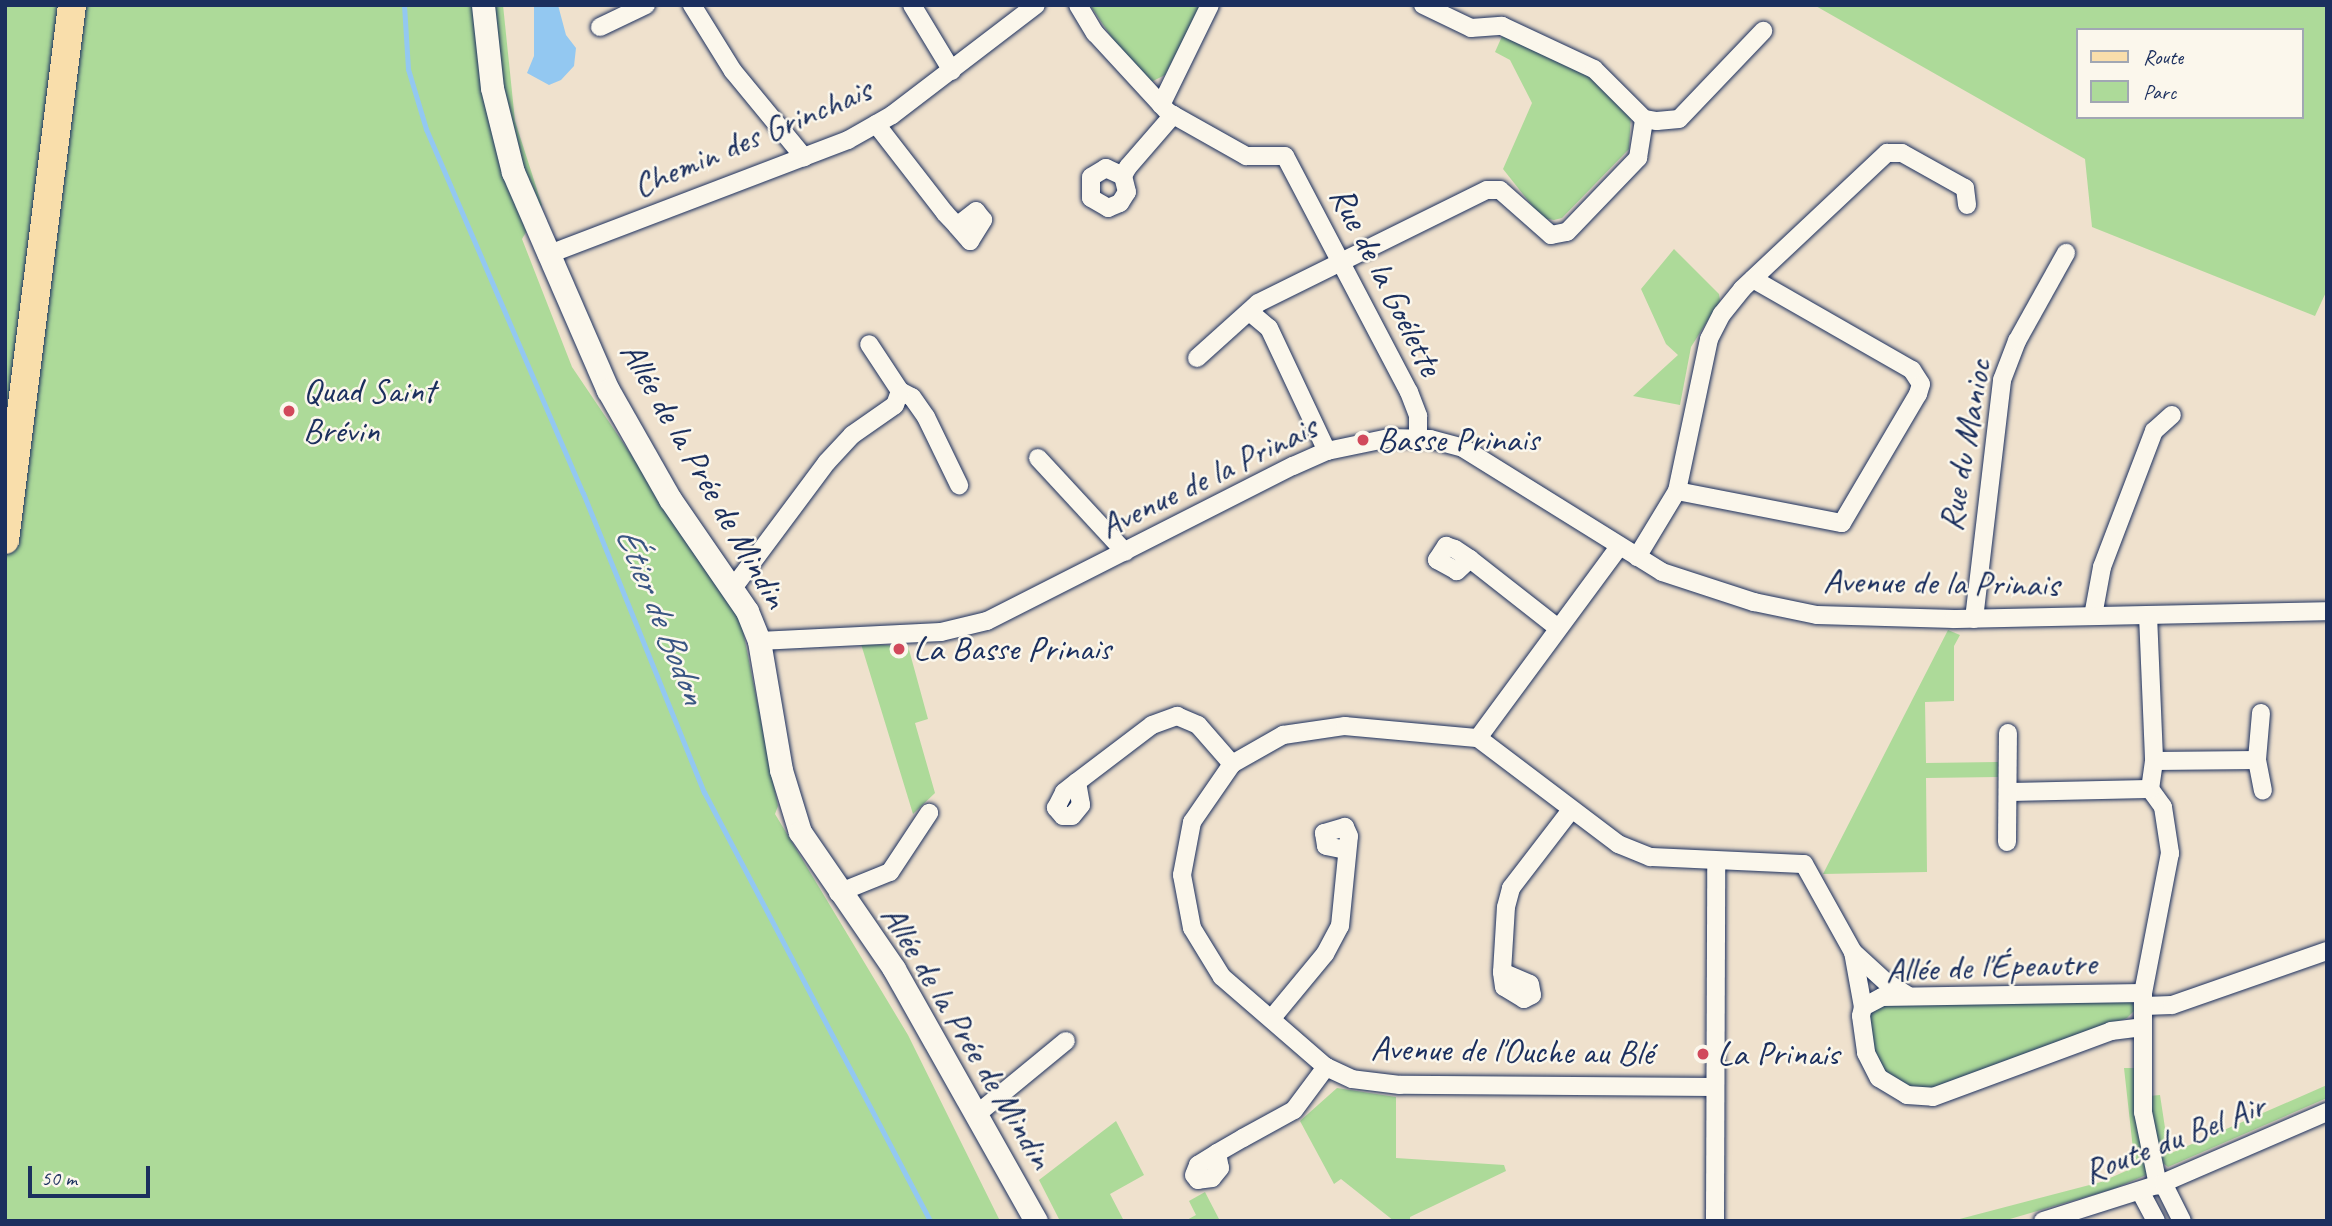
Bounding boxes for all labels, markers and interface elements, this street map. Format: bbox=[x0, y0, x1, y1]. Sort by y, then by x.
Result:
legend bbox=[2076, 28, 2304, 119]
text: Route bbox=[2143, 44, 2183, 70]
street label: Chemin des Grinchais bbox=[626, 69, 878, 207]
text: Parc bbox=[2143, 79, 2176, 105]
street label: Rue de la Goélette bbox=[1320, 180, 1452, 382]
street label: Allée de la Prée de Mindin bbox=[610, 334, 798, 616]
street label: Rue du Manioc bbox=[1929, 356, 2001, 534]
place label: Quad Saint Brévin bbox=[303, 370, 436, 452]
marker: Quad Saint Brévin bbox=[281, 403, 297, 419]
street label: Avenue de la Prinais bbox=[1093, 406, 1323, 548]
place label: Basse Prinais bbox=[1377, 419, 1538, 461]
marker: Basse Prinais bbox=[1355, 432, 1371, 448]
water label: Étier de Bodon bbox=[606, 520, 716, 710]
street label: Avenue de la Prinais bbox=[1823, 560, 2059, 606]
place label: La Basse Prinais bbox=[913, 628, 1113, 670]
marker: La Basse Prinais bbox=[891, 641, 907, 657]
street label: Allée de la Prée de Mindin bbox=[871, 897, 1063, 1177]
street label: Allée de l'Épeautre bbox=[1885, 942, 2097, 992]
street label: Avenue de l'Ouche au Blé bbox=[1370, 1028, 1654, 1074]
place label: La Prinais bbox=[1717, 1033, 1839, 1075]
marker: La Prinais bbox=[1695, 1046, 1711, 1062]
street label: Route du Bel Air bbox=[2077, 1085, 2271, 1193]
scale bar bbox=[32, 1152, 154, 1196]
text: 50 m bbox=[41, 1165, 77, 1191]

